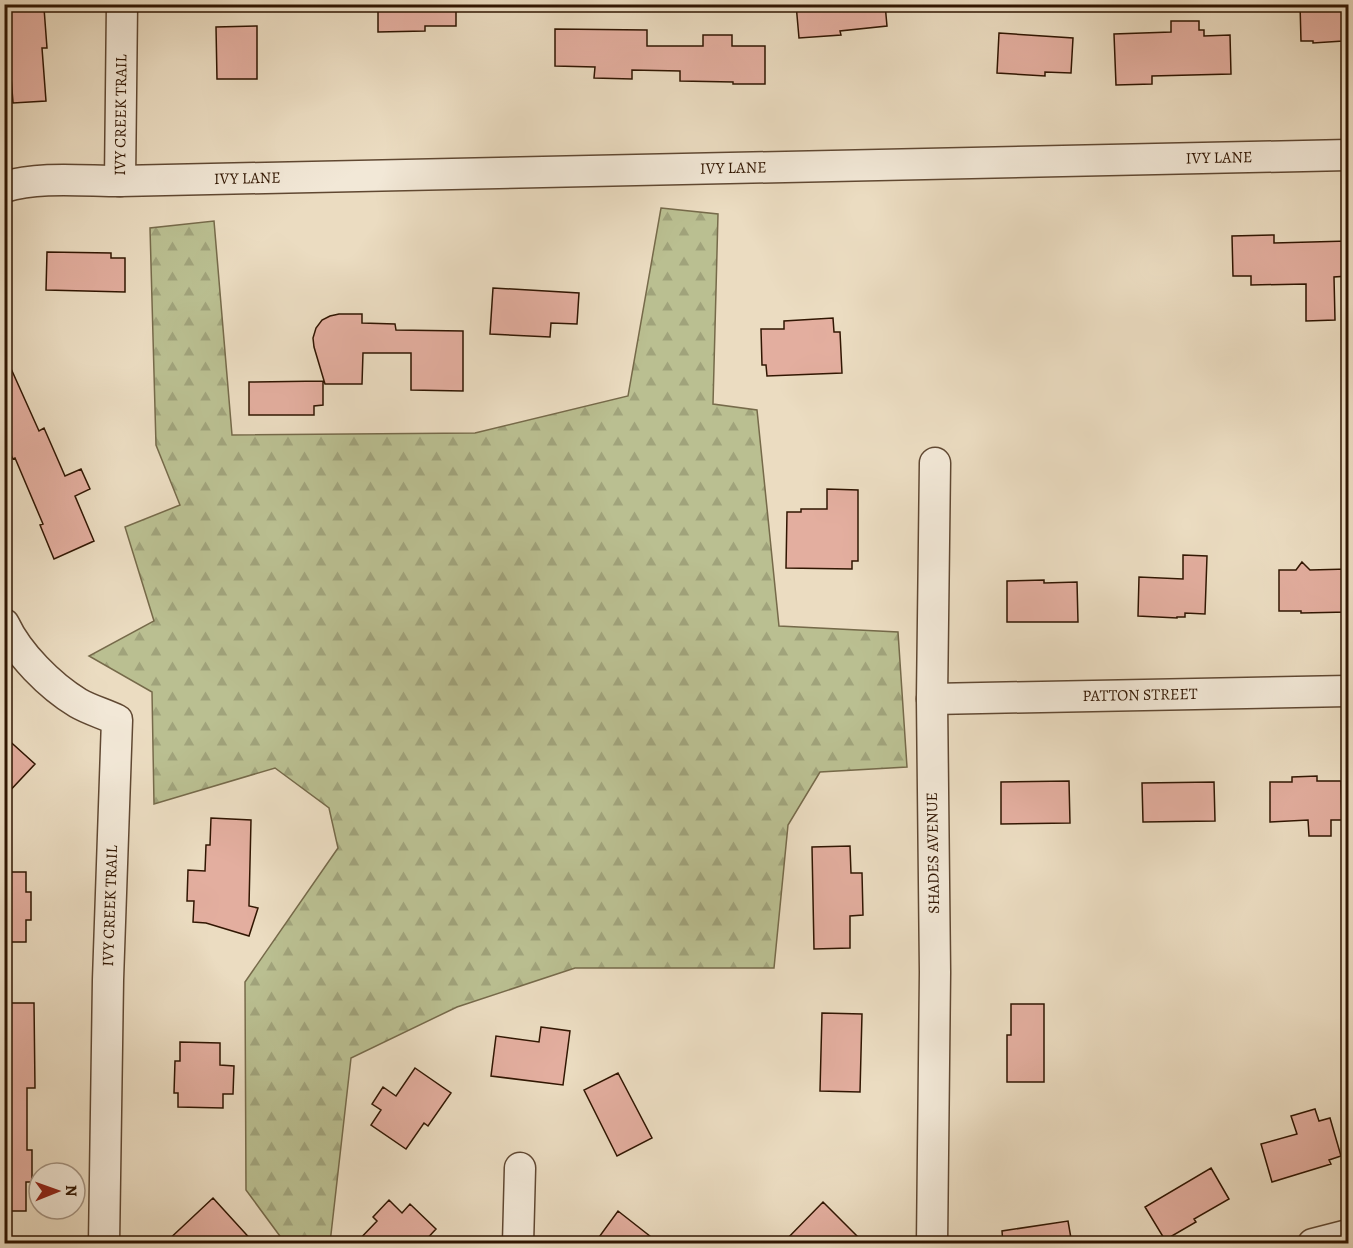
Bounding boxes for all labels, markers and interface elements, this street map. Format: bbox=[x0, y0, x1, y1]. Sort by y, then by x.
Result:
street label: IVY CREEK TRAIL bbox=[109, 53, 132, 176]
street label: IVY LANE bbox=[1186, 146, 1253, 169]
street label: IVY LANE bbox=[700, 156, 767, 180]
street label: IVY LANE bbox=[214, 167, 281, 190]
street label: PATTON STREET bbox=[1082, 683, 1198, 707]
street label: SHADES AVENUE bbox=[921, 792, 945, 914]
street label: IVY CREEK TRAIL bbox=[97, 844, 123, 967]
north arrow bbox=[27, 1161, 87, 1221]
text: N bbox=[60, 1185, 82, 1197]

